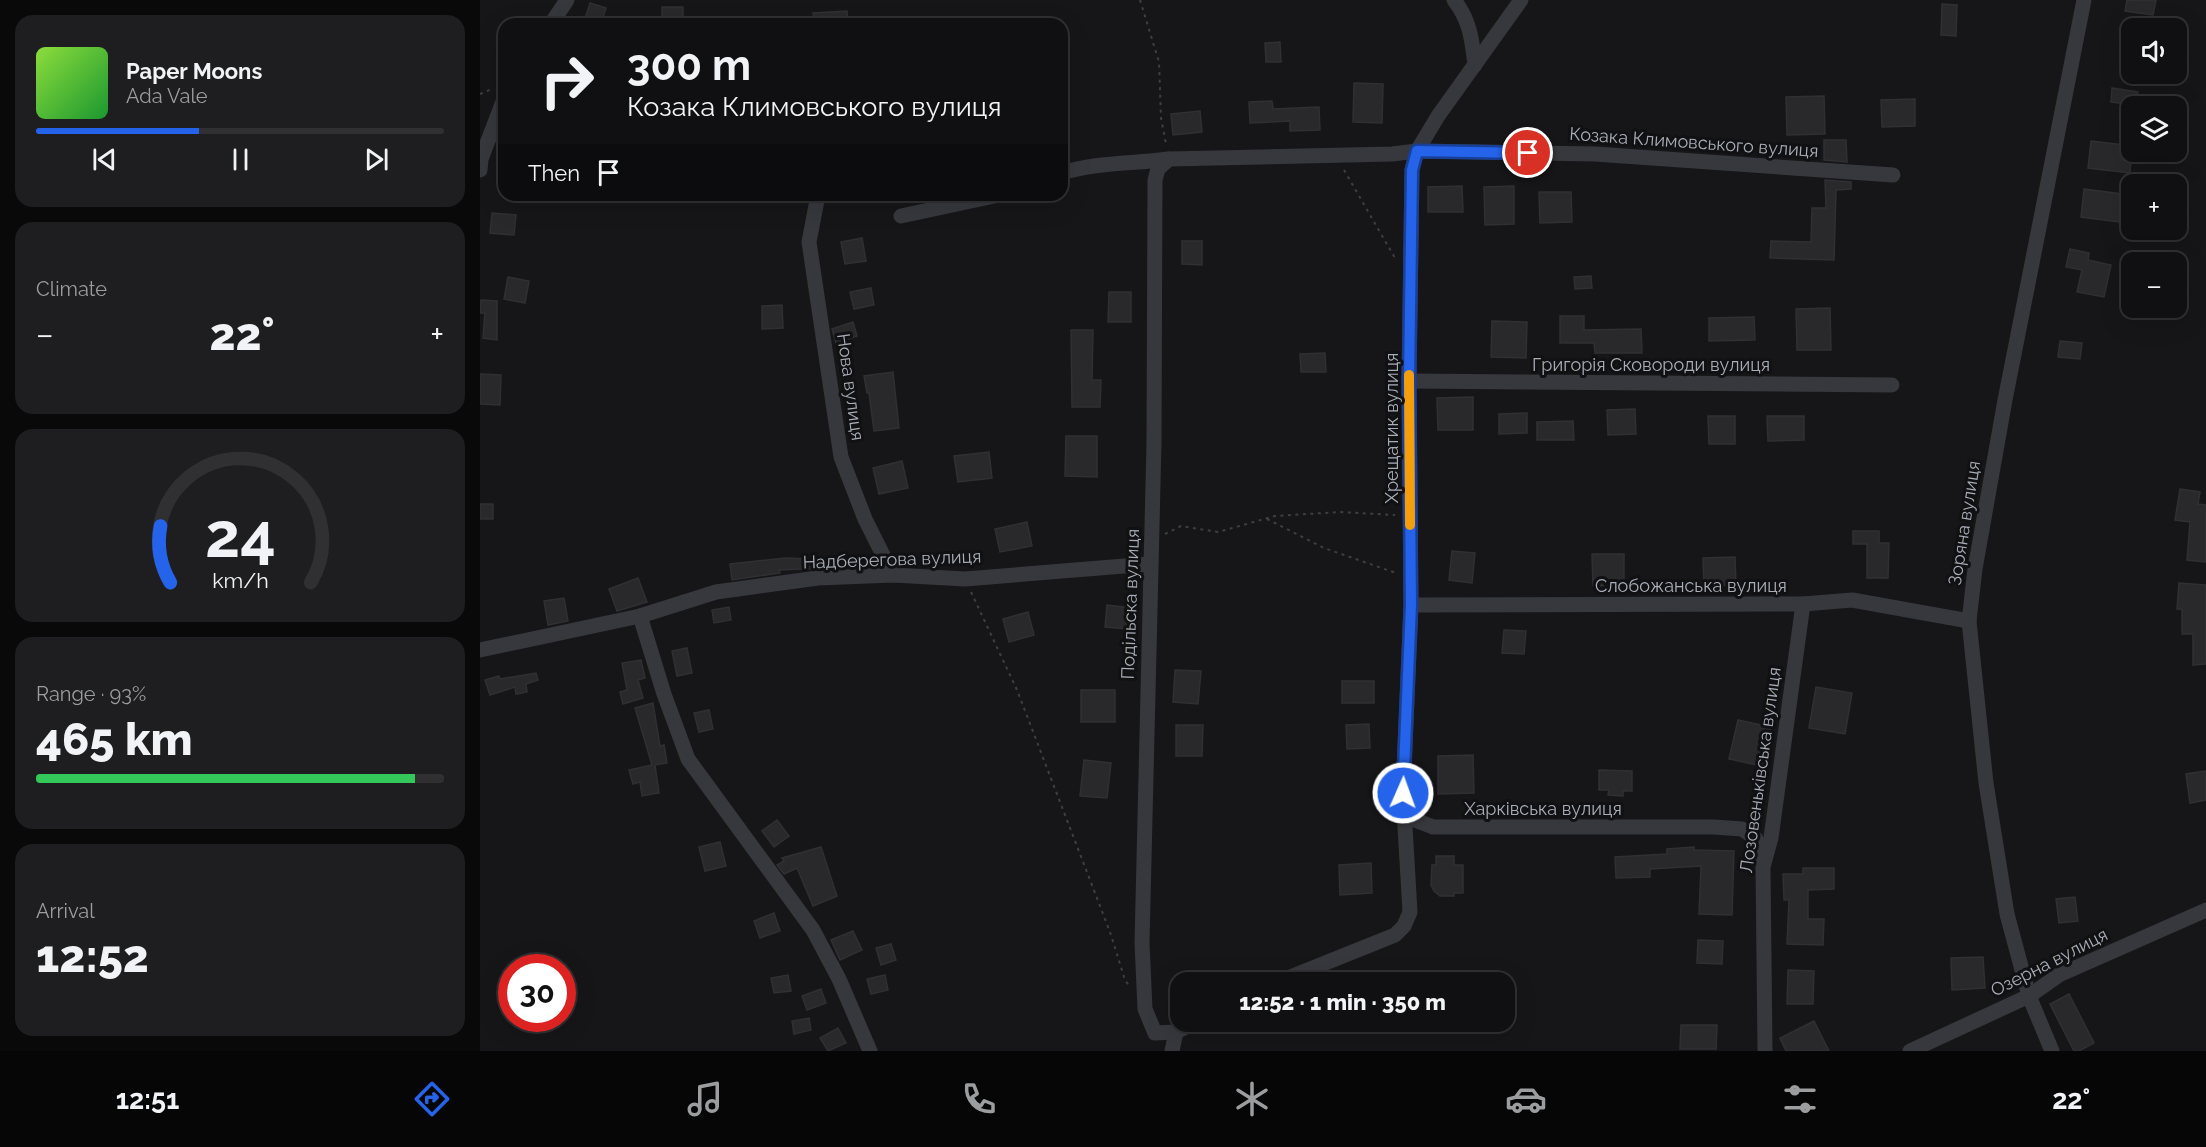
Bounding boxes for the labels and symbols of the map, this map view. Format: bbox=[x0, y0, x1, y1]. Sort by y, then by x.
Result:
street label: Козака Климовського вулиця bbox=[1569, 123, 1819, 161]
pin bbox=[1502, 127, 1553, 178]
street label: Нова вулиця bbox=[833, 332, 869, 442]
street label: Хрещатик вулиця bbox=[1381, 353, 1402, 503]
street label: Григорія Сковороди вулиця bbox=[1532, 354, 1770, 375]
street label: Зоряна вулиця bbox=[1944, 459, 1984, 587]
street label: Подільска вулиця bbox=[1117, 528, 1143, 680]
street label: Надберегова вулиця bbox=[802, 545, 982, 573]
street label: Слобожанська вулиця bbox=[1595, 575, 1787, 596]
street label: Лозовеньківська вулиця bbox=[1735, 666, 1785, 874]
position arrow bbox=[1371, 761, 1435, 825]
street label: Харківська вулиця bbox=[1464, 798, 1622, 819]
street label: Озерна вулиця bbox=[1987, 923, 2111, 1001]
speed limit sign: 30 bbox=[498, 954, 576, 1032]

